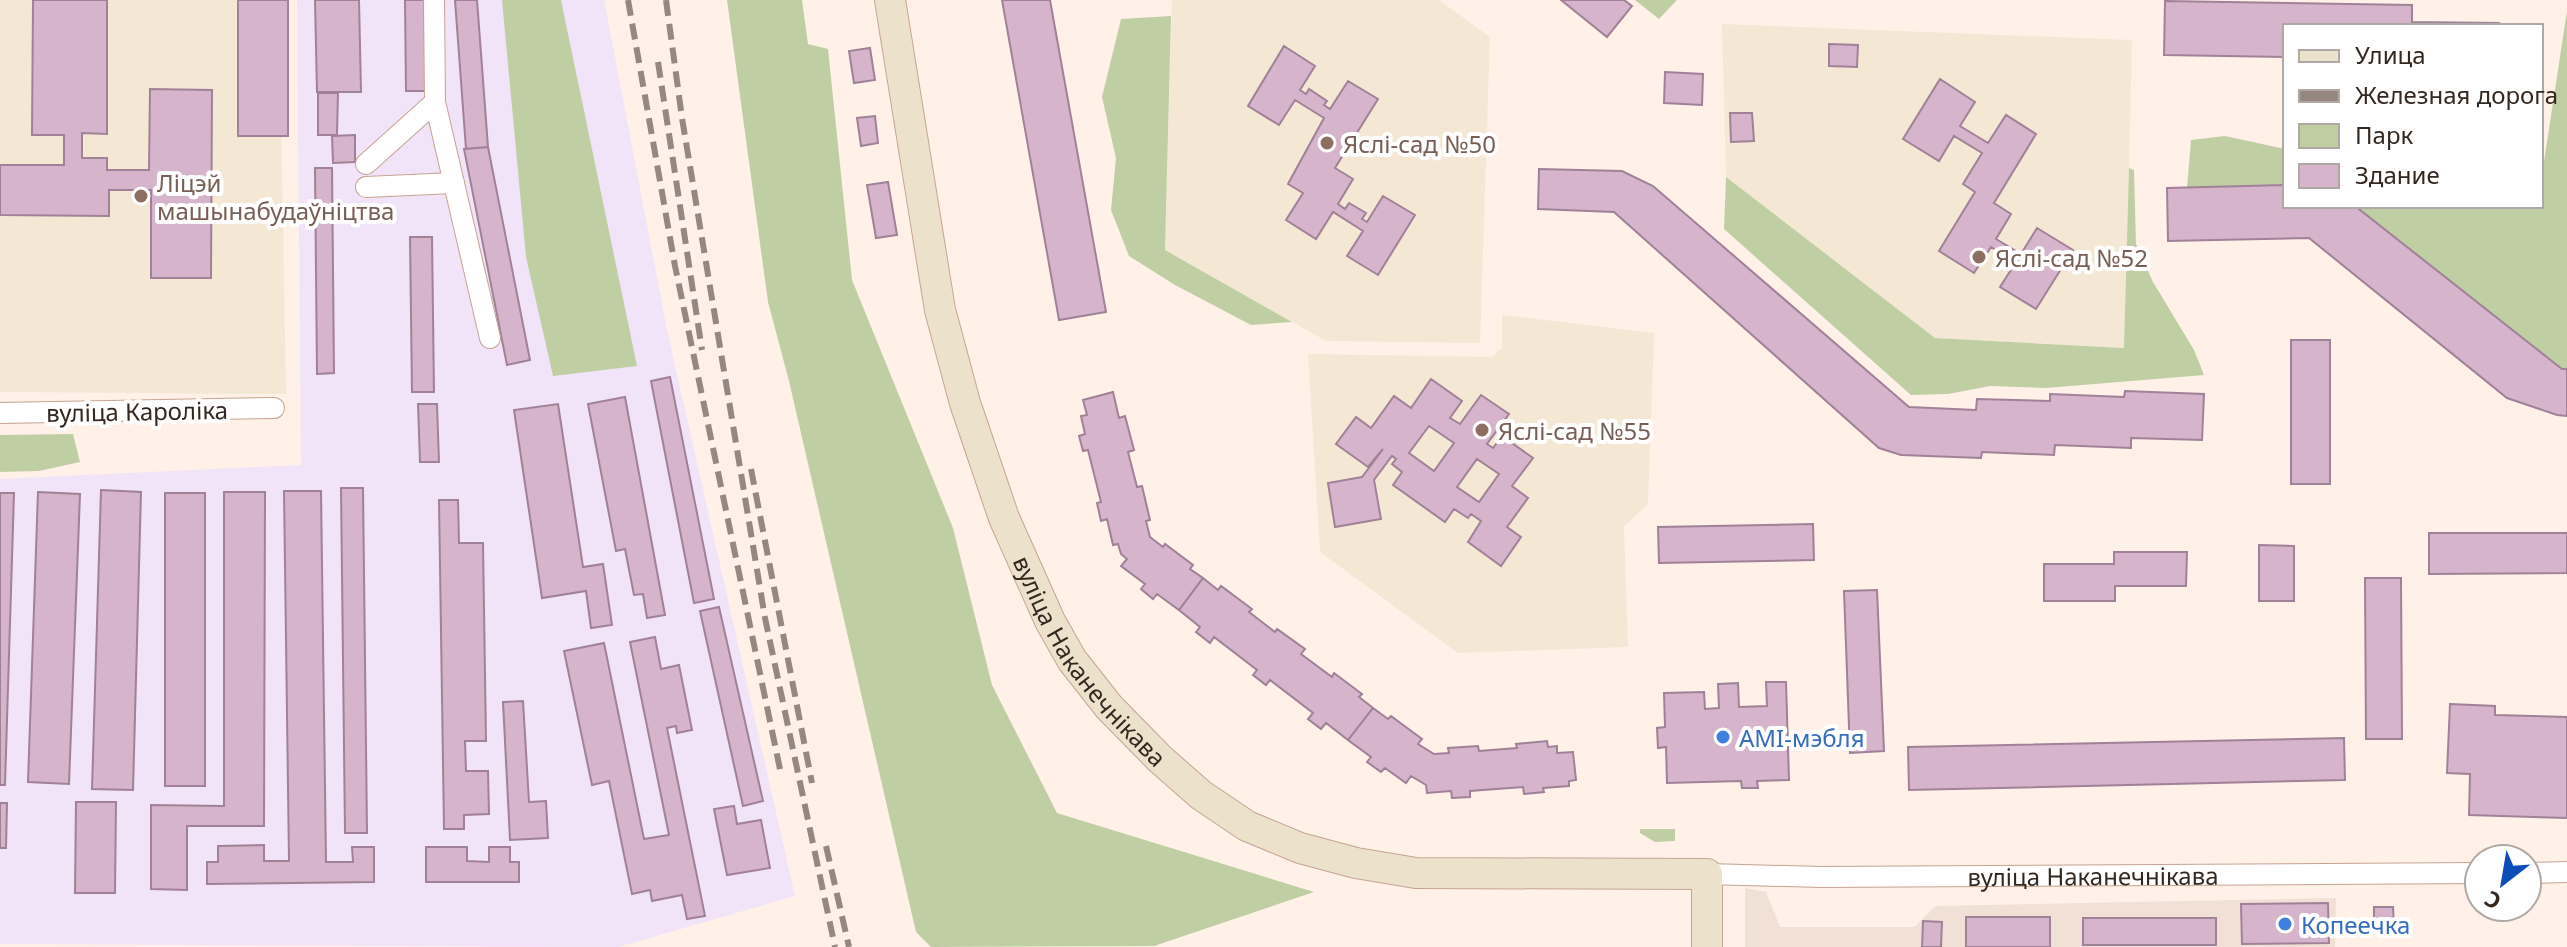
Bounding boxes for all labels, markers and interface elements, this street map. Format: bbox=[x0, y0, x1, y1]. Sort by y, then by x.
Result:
legend bbox=[2283, 24, 2543, 208]
text: Улица bbox=[2355, 38, 2426, 71]
text: Железная дорога bbox=[2355, 78, 2558, 111]
text: Парк bbox=[2355, 118, 2414, 151]
place label: Яслі-сад №50 bbox=[1343, 127, 1496, 160]
marker: Яслі-сад №50 bbox=[1318, 134, 1336, 152]
text: Здание bbox=[2355, 158, 2440, 191]
place label: Ліцэй машынабудаўніцтва bbox=[157, 166, 394, 227]
marker: Ліцэй машынабудаўніцтва bbox=[132, 187, 150, 205]
place label: Яслі-сад №52 bbox=[1995, 241, 2148, 274]
marker: Яслі-сад №52 bbox=[1970, 248, 1988, 266]
street label: вуліца Кароліка bbox=[46, 393, 228, 429]
place label: Яслі-сад №55 bbox=[1498, 414, 1651, 447]
marker: Яслі-сад №55 bbox=[1473, 421, 1491, 439]
street label: вуліца Наканечнікава bbox=[1006, 550, 1174, 773]
place label: AMI-мэбля bbox=[1739, 721, 1865, 754]
marker: AMI-мэбля bbox=[1714, 728, 1732, 746]
north arrow bbox=[2463, 843, 2543, 923]
street label: вуліца Наканечнікава bbox=[1967, 858, 2219, 893]
text: С bbox=[2478, 884, 2506, 918]
place label: Копеечка bbox=[2301, 908, 2410, 941]
marker: Копеечка bbox=[2276, 915, 2294, 933]

